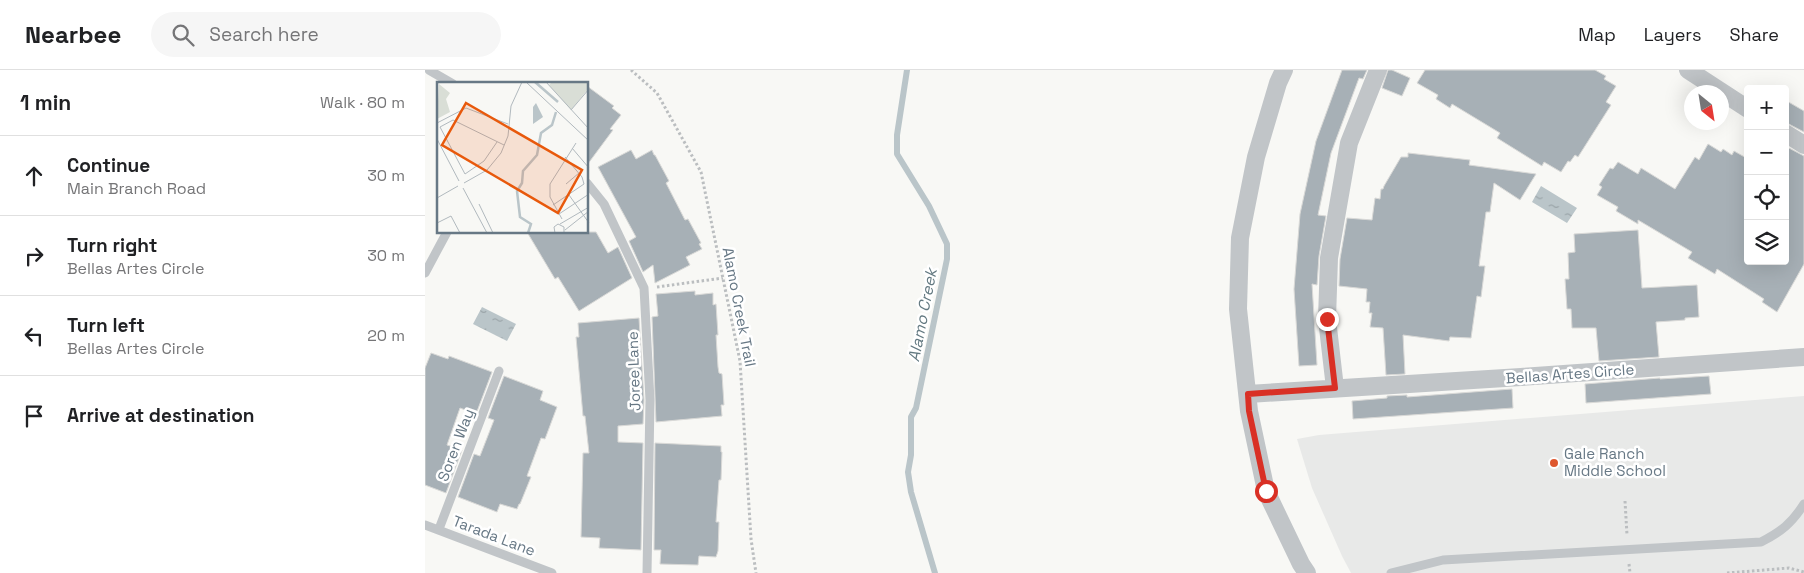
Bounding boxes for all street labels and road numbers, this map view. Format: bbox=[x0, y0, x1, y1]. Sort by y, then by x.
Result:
street label: Alamo Creek Trail bbox=[719, 246, 760, 368]
street label: Joree Lane bbox=[623, 331, 644, 411]
street label: Bellas Artes Circle bbox=[1505, 360, 1635, 387]
street label: Soren Way bbox=[433, 406, 478, 484]
street label: Tarada Lane bbox=[450, 511, 538, 560]

